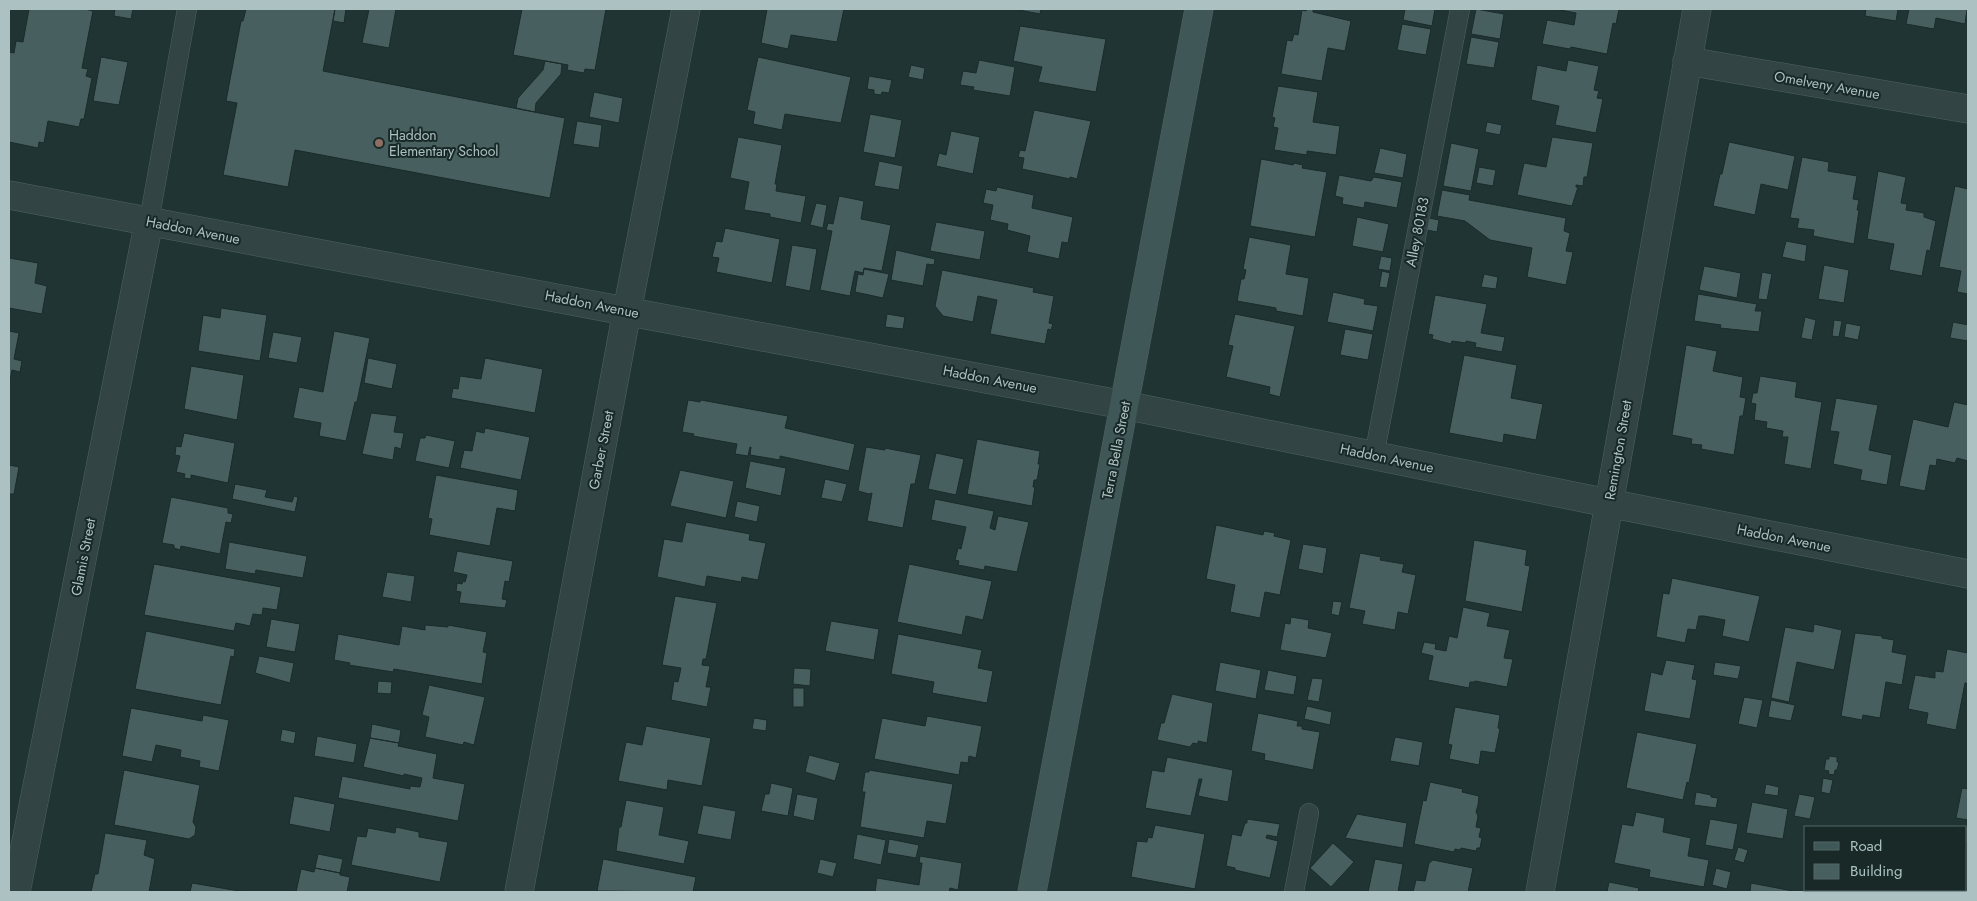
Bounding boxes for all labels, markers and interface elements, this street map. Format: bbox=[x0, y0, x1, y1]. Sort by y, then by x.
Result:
street label: Omelveny Avenue bbox=[1773, 66, 1881, 104]
place label: Haddon Elementary School bbox=[389, 125, 499, 161]
marker: Haddon Elementary School bbox=[373, 137, 385, 149]
street label: Alley 80183 bbox=[1400, 195, 1434, 269]
street label: Haddon Avenue bbox=[144, 211, 242, 249]
street label: Haddon Avenue bbox=[543, 285, 641, 323]
street label: Haddon Avenue bbox=[941, 360, 1039, 398]
street label: Remington Street bbox=[1599, 398, 1637, 501]
street label: Terra Bella Street bbox=[1097, 399, 1135, 500]
street label: Garber Street bbox=[584, 408, 619, 491]
street label: Haddon Avenue bbox=[1338, 438, 1436, 478]
street label: Glamis Street bbox=[66, 516, 100, 597]
street label: Haddon Avenue bbox=[1735, 519, 1833, 557]
legend bbox=[1804, 826, 1967, 891]
text: Road bbox=[1850, 835, 1882, 857]
text: Building bbox=[1850, 860, 1902, 882]

